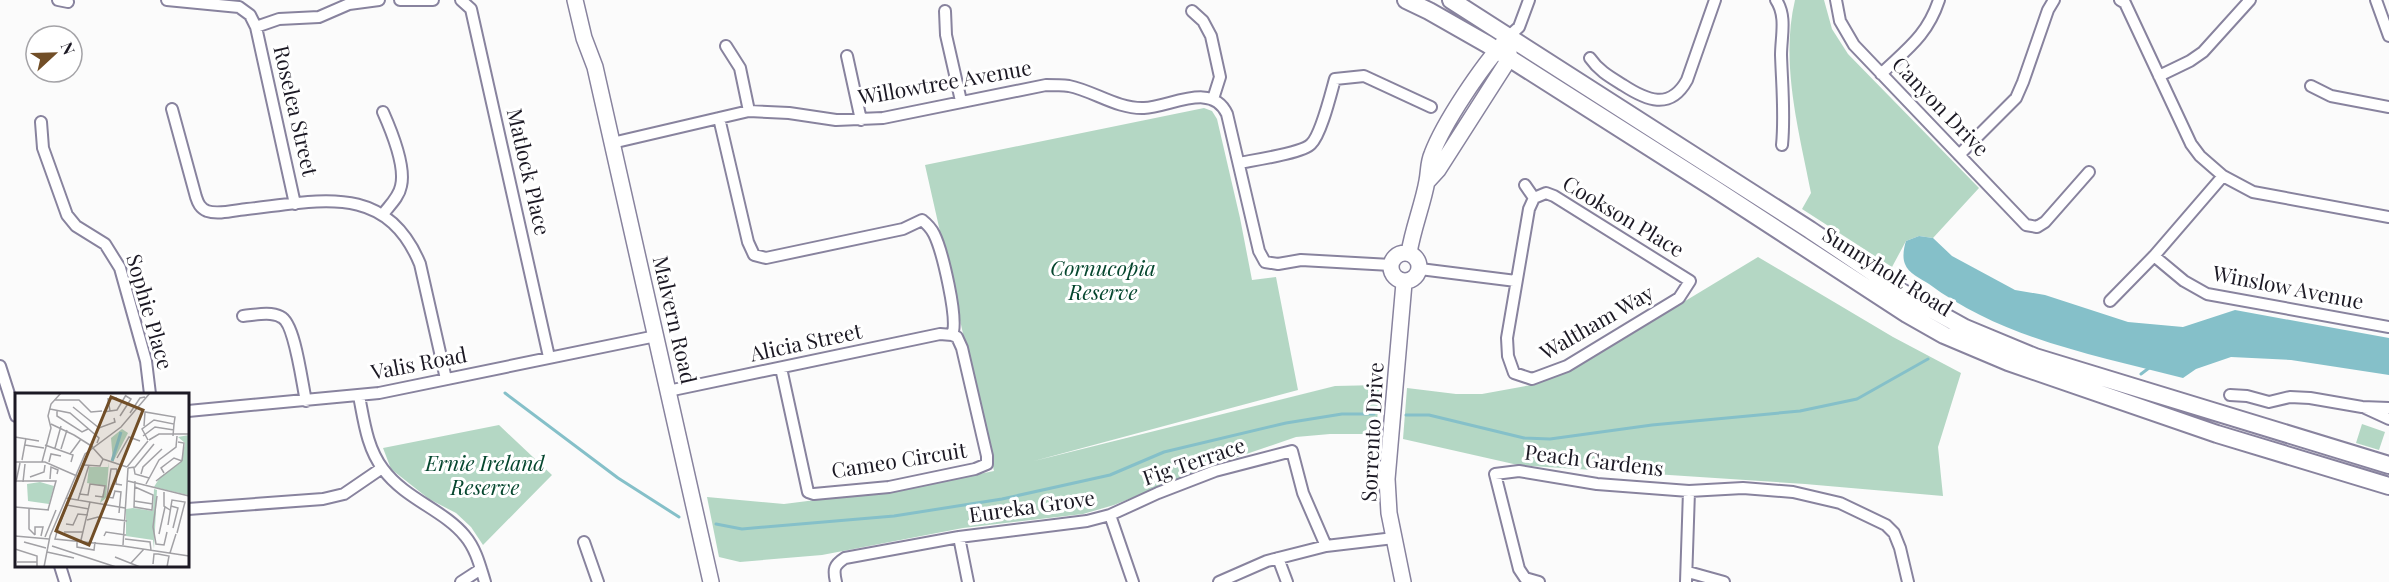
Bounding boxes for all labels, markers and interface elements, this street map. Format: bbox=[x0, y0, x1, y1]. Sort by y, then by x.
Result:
north arrow bbox=[24, 24, 84, 84]
text: N bbox=[56, 39, 80, 58]
street label: Roselea Street bbox=[268, 42, 326, 179]
street label: Canyon Drive bbox=[1887, 50, 1996, 161]
street label: Willowtree Avenue bbox=[855, 52, 1033, 110]
street label: Matlock Place bbox=[502, 105, 558, 238]
street label: Cookson Place bbox=[1558, 168, 1690, 263]
street label: Sunnyholt Road bbox=[1818, 219, 1958, 321]
street label: Sophie Place bbox=[121, 250, 181, 372]
street label: Malvern Road bbox=[648, 253, 704, 386]
park label: Cornucopia Reserve bbox=[1050, 253, 1156, 305]
street label: Winslow Avenue bbox=[2210, 257, 2366, 314]
street label: Waltham Way bbox=[1533, 277, 1658, 366]
street label: Alicia Street bbox=[746, 315, 865, 367]
street label: Valis Road bbox=[367, 339, 469, 385]
street label: Sorrento Drive bbox=[1353, 361, 1389, 502]
inset map bbox=[15, 393, 189, 567]
street label: Fig Terrace bbox=[1138, 430, 1248, 491]
street label: Cameo Circuit bbox=[829, 434, 969, 484]
street label: Peach Gardens bbox=[1523, 437, 1665, 481]
park label: Ernie Ireland Reserve bbox=[424, 448, 545, 500]
street label: Eureka Grove bbox=[967, 482, 1097, 528]

